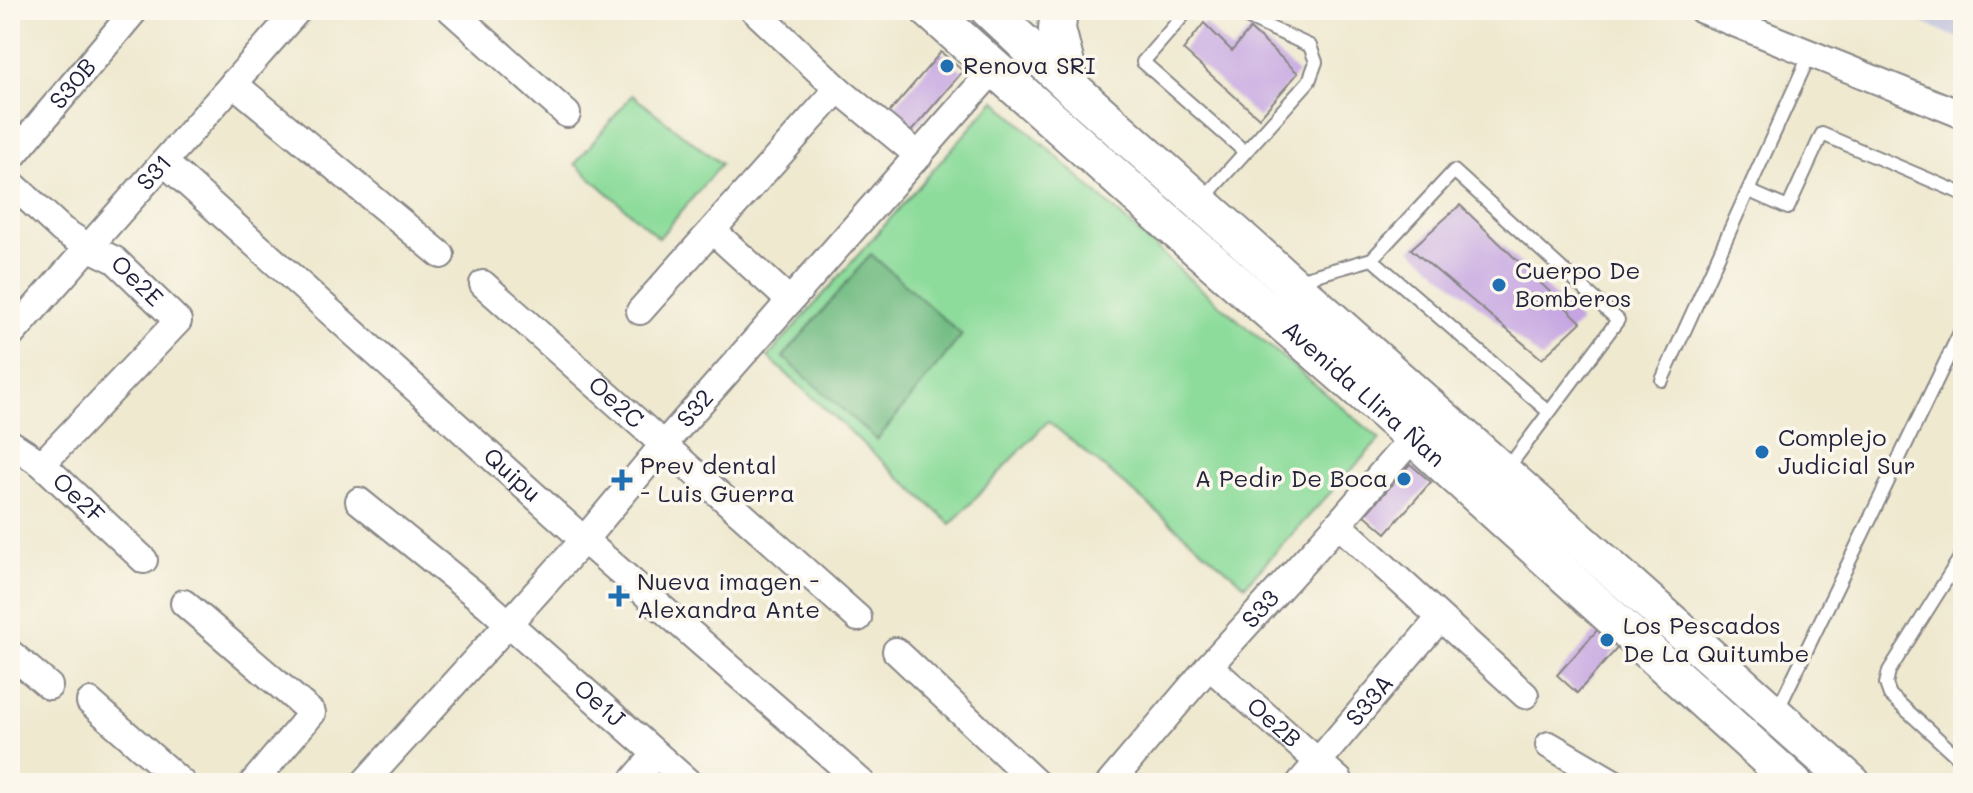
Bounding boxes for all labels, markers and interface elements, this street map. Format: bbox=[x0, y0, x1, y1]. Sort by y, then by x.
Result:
place label: Renova SRI bbox=[963, 49, 1096, 80]
street label: S30B bbox=[42, 51, 102, 115]
marker: Renova SRI bbox=[938, 57, 956, 75]
street label: S31 bbox=[129, 147, 178, 196]
street label: Oe2E bbox=[105, 248, 170, 312]
place label: Cuerpo De Bomberos bbox=[1515, 254, 1640, 313]
marker: Cuerpo De Bomberos bbox=[1490, 276, 1508, 294]
street label: Avenida Llira Ñan bbox=[1277, 313, 1453, 473]
street label: Oe2C bbox=[583, 368, 651, 434]
street label: S32 bbox=[669, 382, 719, 433]
place label: Complejo Judicial Sur bbox=[1778, 421, 1916, 480]
street label: Quipu bbox=[478, 440, 548, 508]
marker: Complejo Judicial Sur bbox=[1753, 443, 1771, 461]
place label: Prev dental - Luis Guerra bbox=[640, 449, 795, 508]
place label: A Pedir De Boca bbox=[1195, 462, 1388, 493]
street label: Oe2F bbox=[47, 465, 112, 529]
marker: Prev dental - Luis Guerra bbox=[611, 469, 633, 491]
marker: A Pedir De Boca bbox=[1395, 470, 1413, 488]
place label: Nueva imagen - Alexandra Ante bbox=[637, 565, 820, 624]
street label: S33 bbox=[1234, 582, 1285, 634]
marker: Nueva imagen - Alexandra Ante bbox=[608, 585, 630, 607]
place label: Los Pescados De La Quitumbe bbox=[1623, 609, 1809, 668]
marker: Los Pescados De La Quitumbe bbox=[1598, 631, 1616, 649]
street label: S33A bbox=[1338, 667, 1399, 732]
street label: Oe1J bbox=[568, 671, 632, 733]
street label: Oe2B bbox=[1241, 689, 1308, 754]

